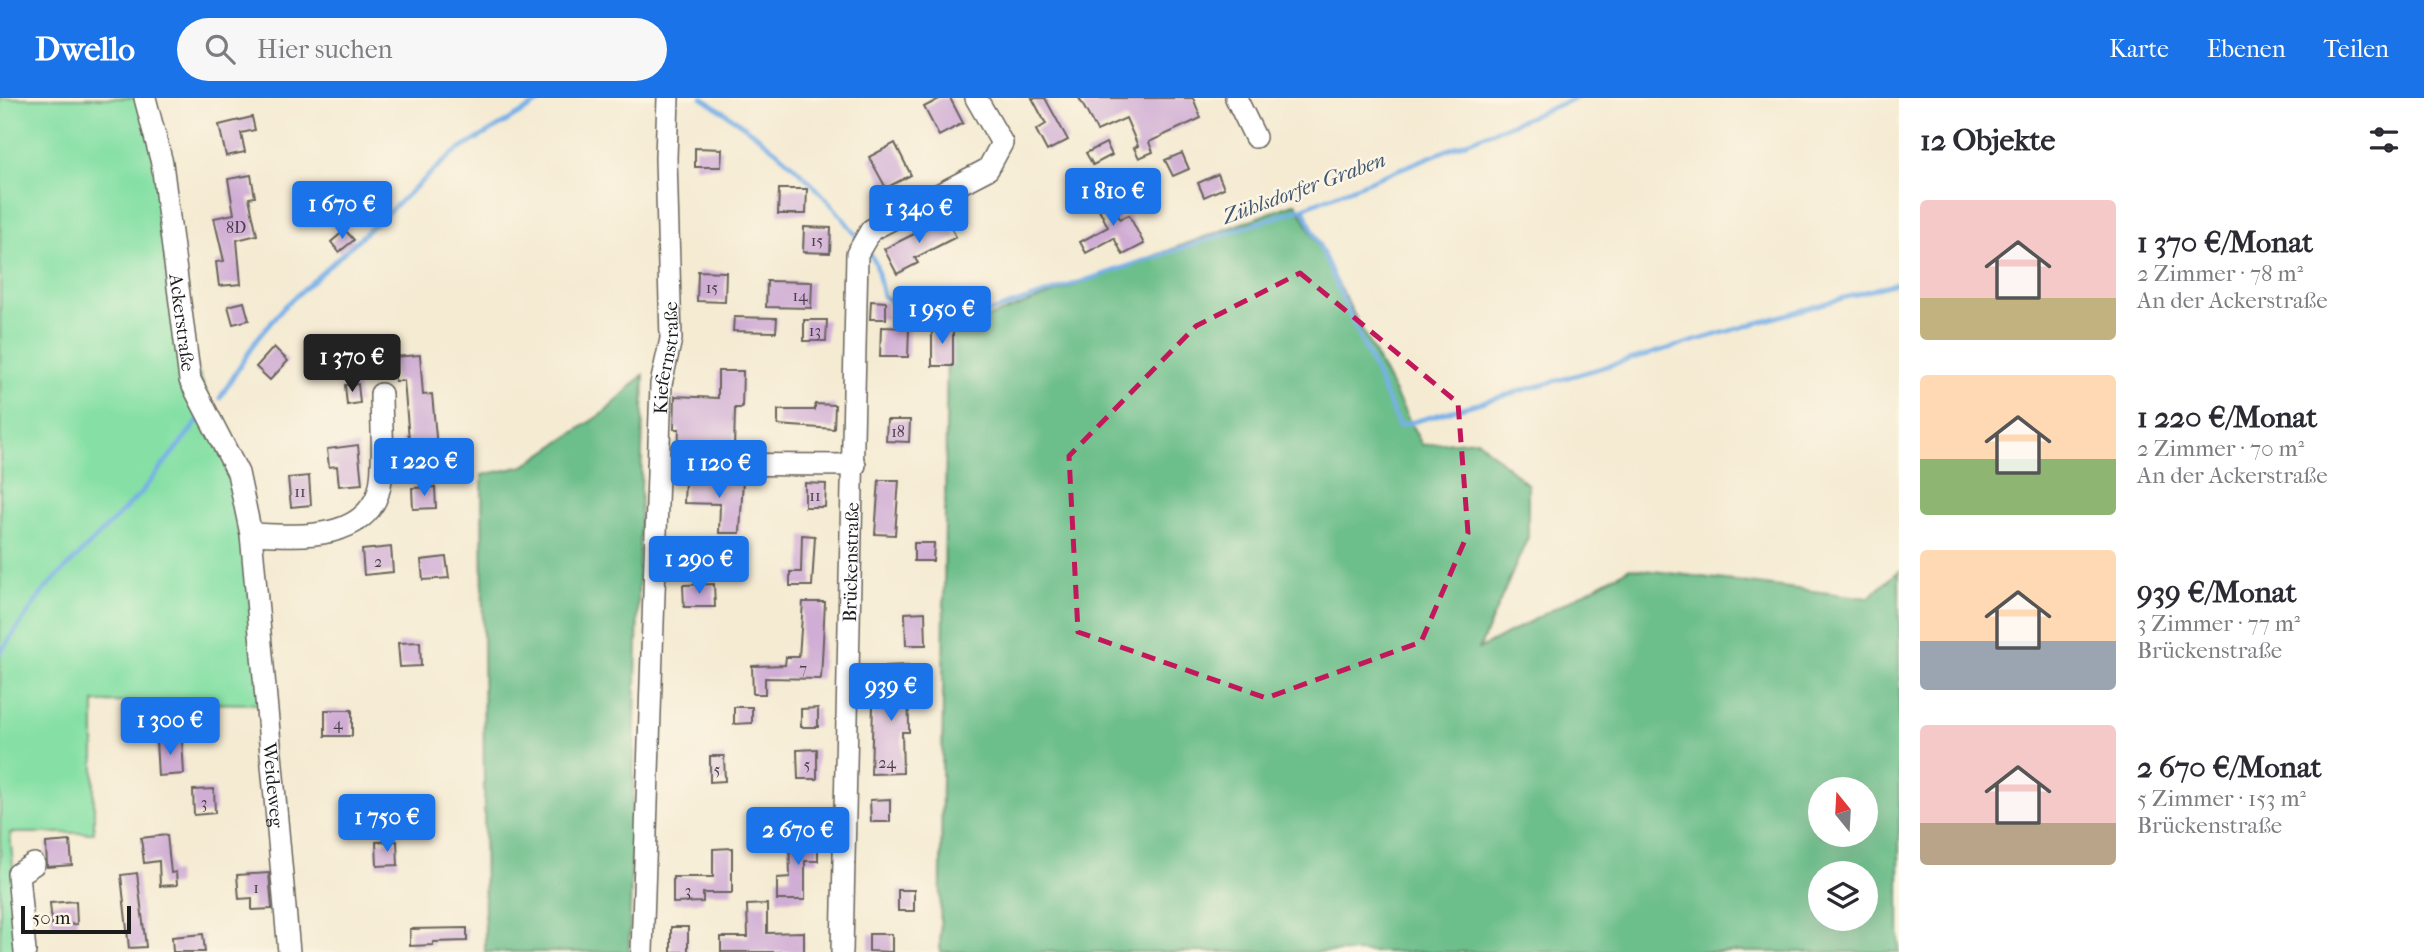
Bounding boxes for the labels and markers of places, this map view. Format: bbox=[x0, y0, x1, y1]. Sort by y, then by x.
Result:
pin: 1 810 € bbox=[1048, 169, 1178, 228]
pin: 1 670 € bbox=[277, 181, 407, 241]
pin: 1 340 € bbox=[854, 186, 984, 245]
pin: 1 950 € bbox=[877, 286, 1007, 346]
pin: 1 370 € bbox=[287, 334, 417, 394]
pin: 1 220 € bbox=[359, 438, 489, 498]
pin: 1 120 € bbox=[654, 440, 784, 500]
pin: 1 290 € bbox=[634, 536, 764, 596]
pin: 939 € bbox=[842, 664, 940, 723]
pin: 1 300 € bbox=[105, 698, 235, 757]
pin: 1 750 € bbox=[322, 794, 452, 854]
pin: 2 670 € bbox=[733, 808, 863, 867]

